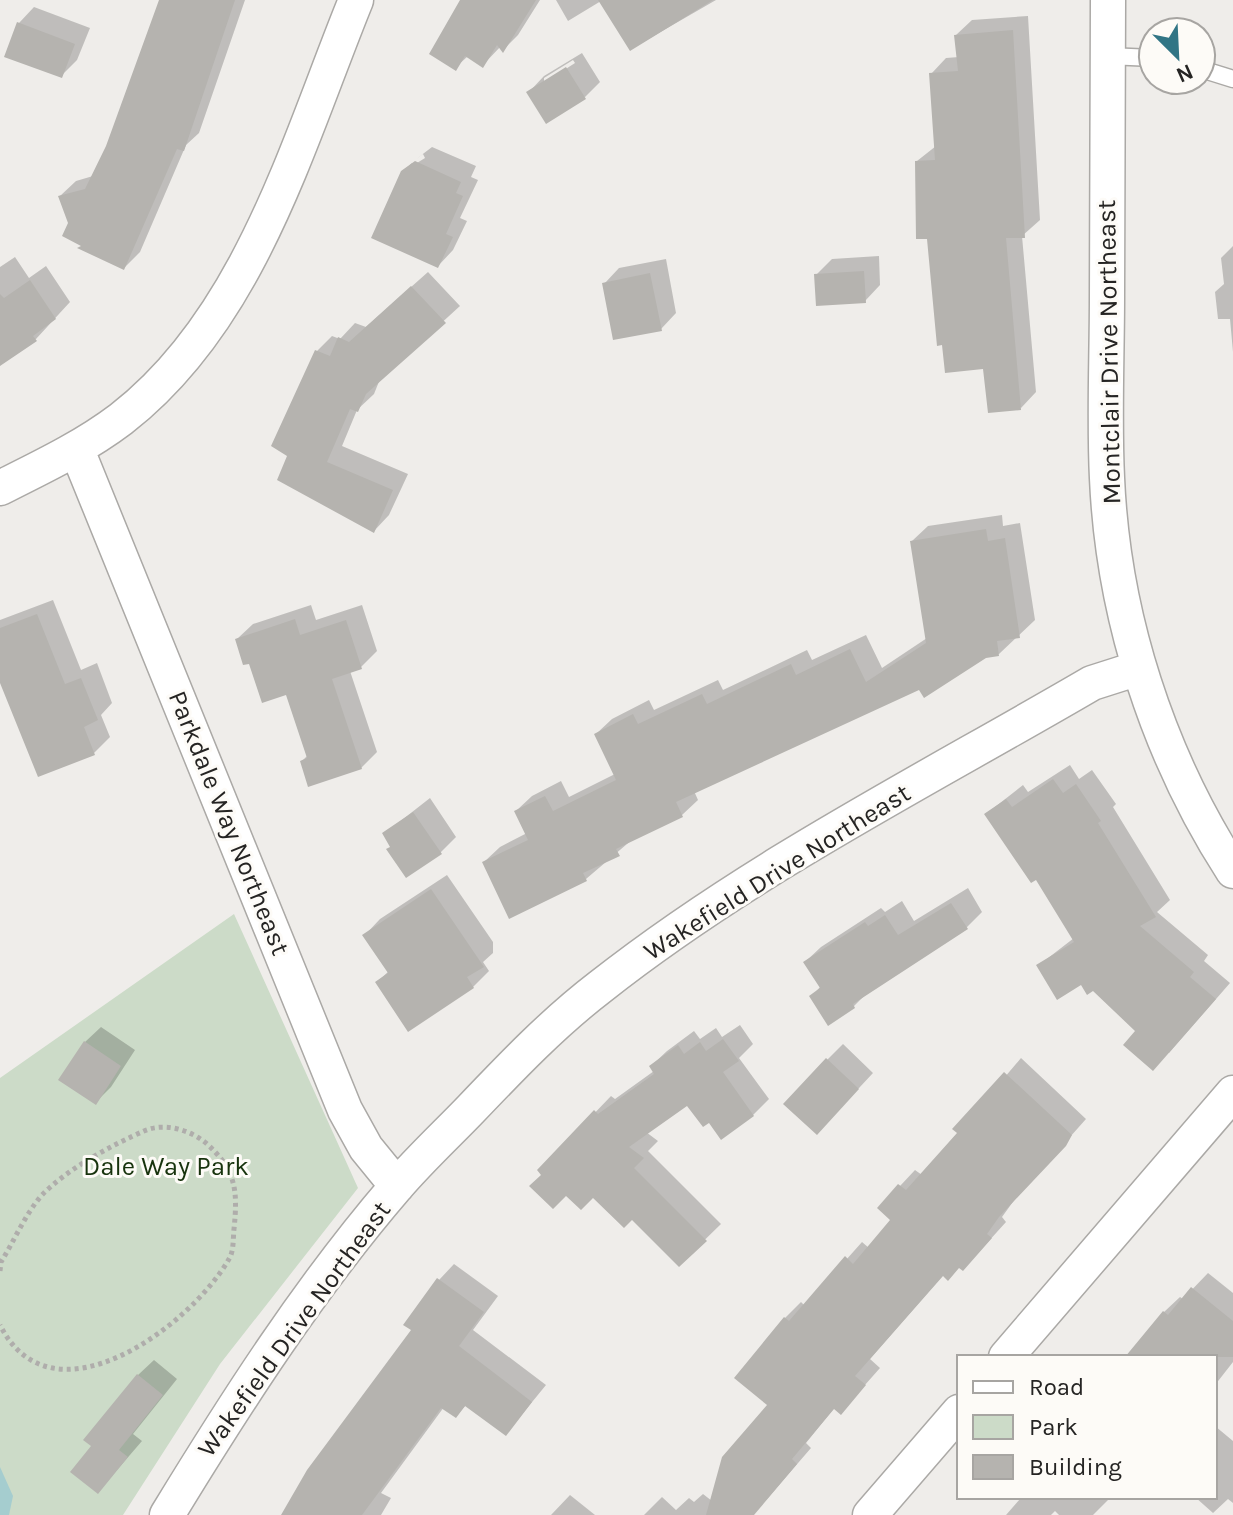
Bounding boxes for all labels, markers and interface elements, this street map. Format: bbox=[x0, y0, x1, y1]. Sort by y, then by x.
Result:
north arrow bbox=[1137, 16, 1217, 96]
text: N bbox=[1172, 58, 1197, 88]
street label: Montclair Drive Northeast bbox=[1091, 199, 1127, 505]
street label: Parkdale Way Northeast bbox=[162, 686, 296, 960]
street label: Wakefield Drive Northeast bbox=[638, 777, 916, 967]
park label: Dale Way Park bbox=[83, 1151, 249, 1182]
street label: Wakefield Drive Northeast bbox=[191, 1195, 397, 1463]
legend bbox=[957, 1355, 1217, 1499]
text: Road bbox=[1029, 1373, 1084, 1401]
text: Park bbox=[1029, 1413, 1078, 1441]
text: Building bbox=[1029, 1453, 1122, 1481]

